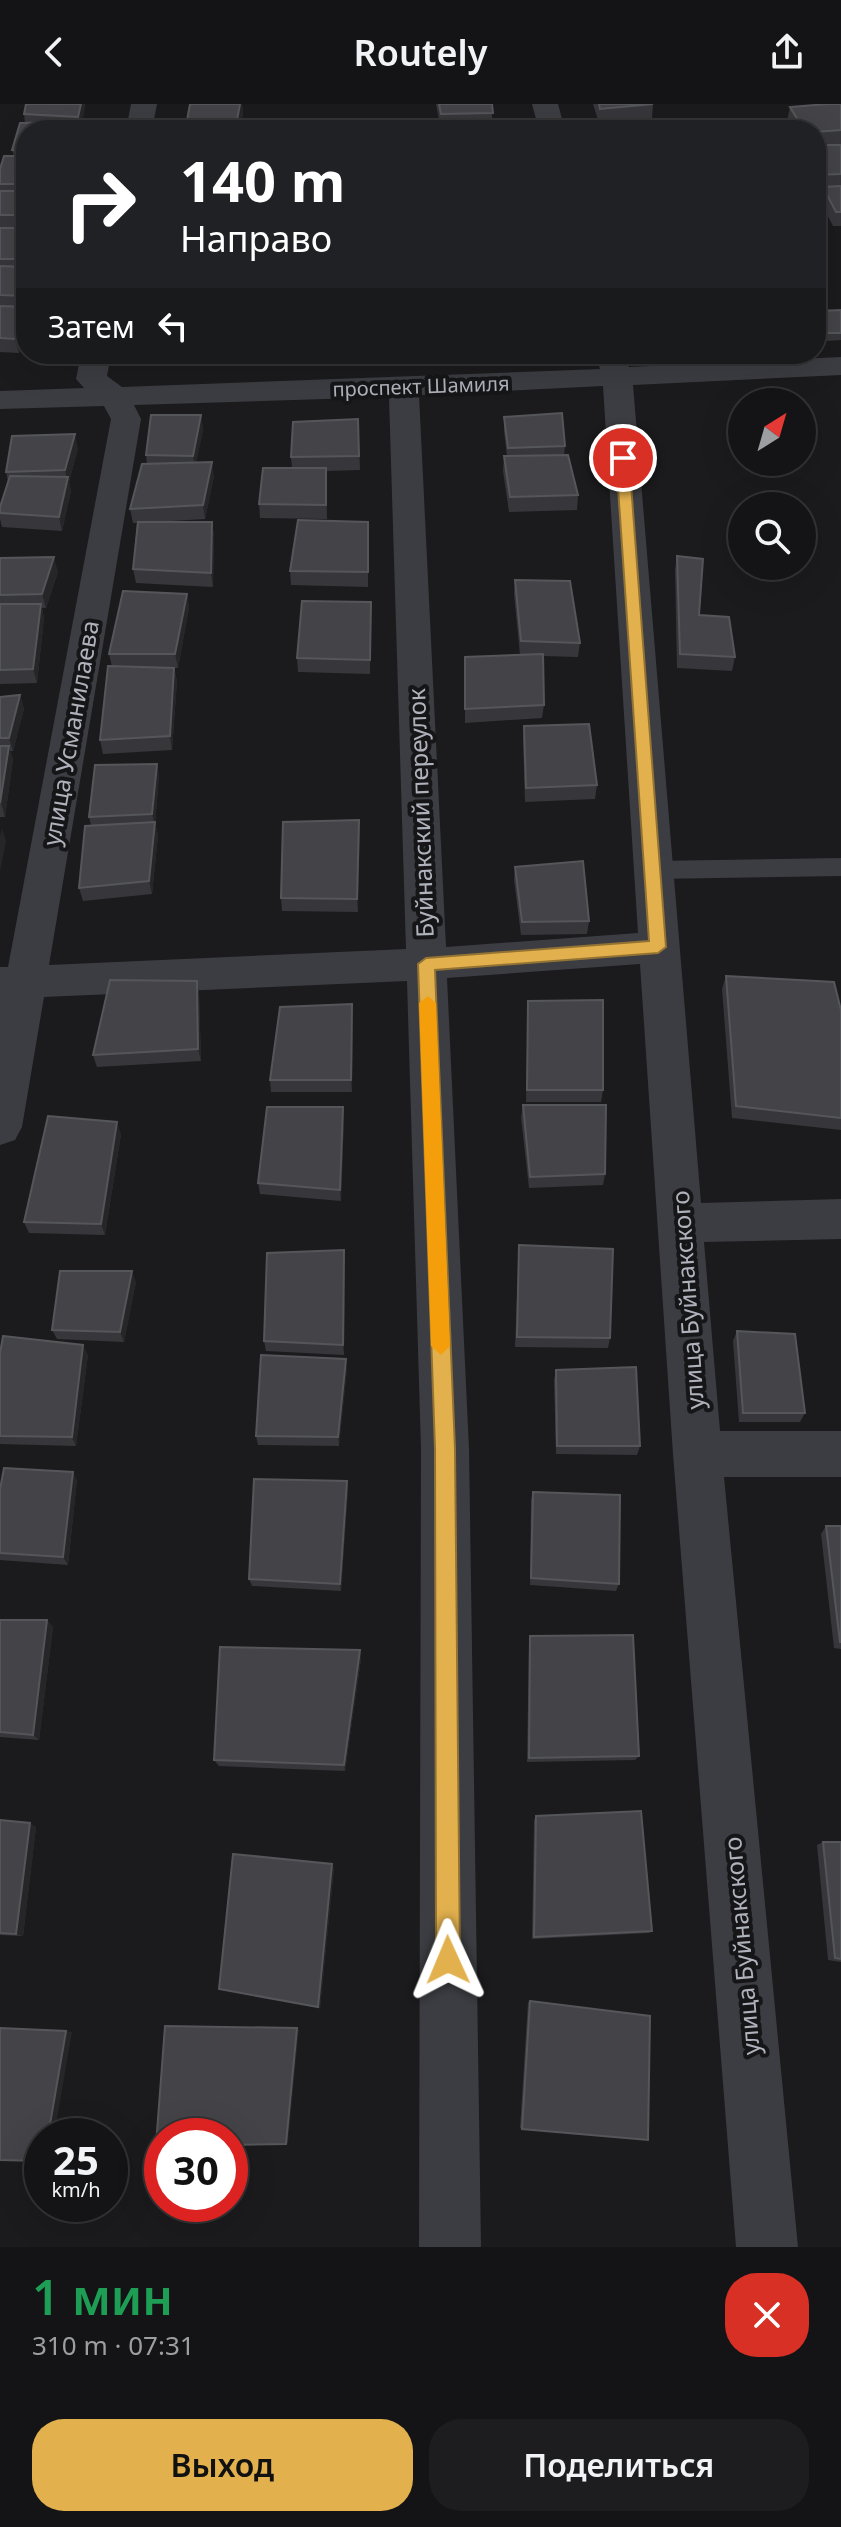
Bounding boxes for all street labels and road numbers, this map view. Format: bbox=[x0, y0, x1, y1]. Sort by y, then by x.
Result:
street label: проспект Шамиля bbox=[332, 369, 510, 403]
street label: улица Усманилаева bbox=[34, 618, 106, 848]
street label: Буйнакский переулок bbox=[399, 687, 441, 938]
street label: улица Буйнакского bbox=[663, 1190, 711, 1410]
street label: улица Буйнакского bbox=[715, 1835, 767, 2057]

